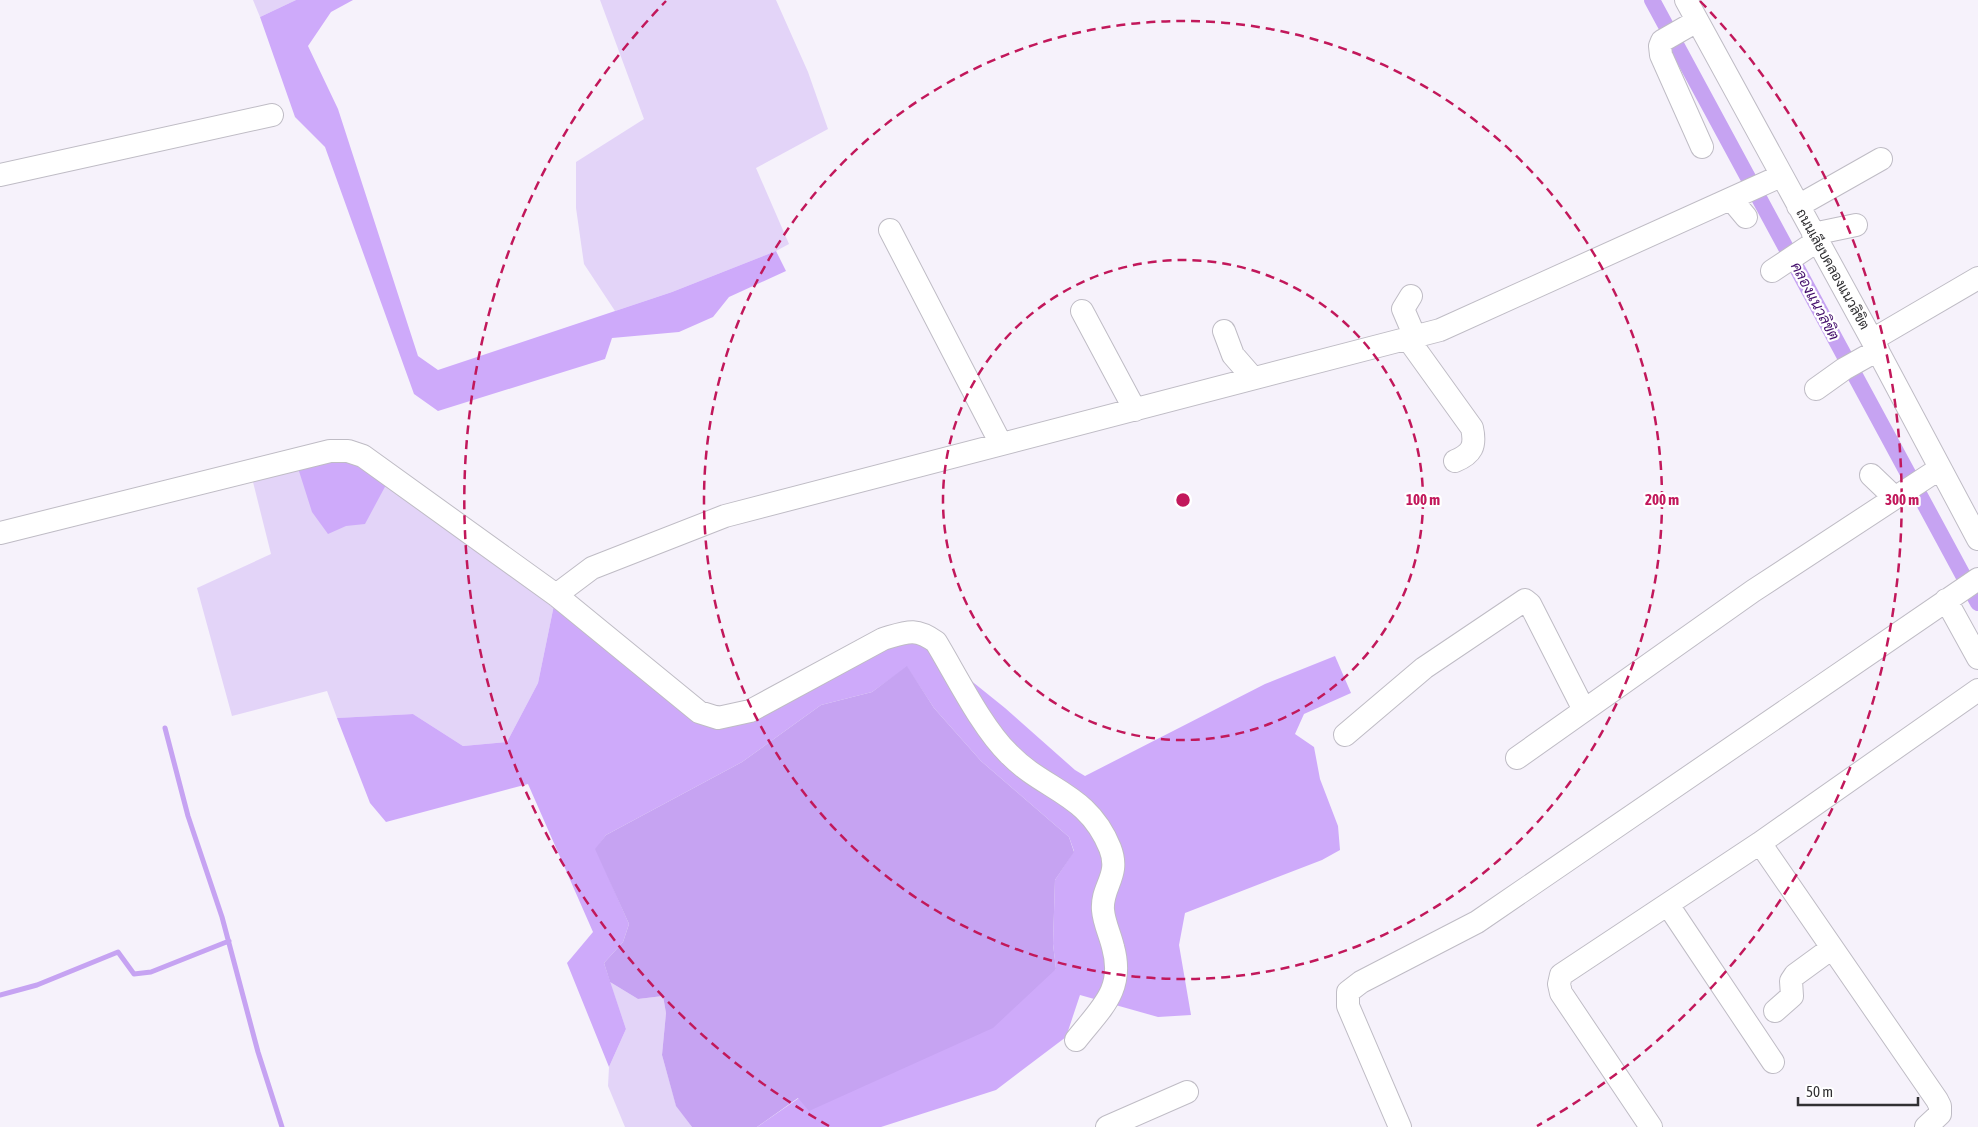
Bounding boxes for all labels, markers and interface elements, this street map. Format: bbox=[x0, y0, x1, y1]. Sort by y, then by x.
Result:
street label: ถนนเลียบคลองแนวลิขิต bbox=[1793, 206, 1873, 332]
water label: คลองแนวลิขิต bbox=[1787, 259, 1843, 343]
centre of rings bbox=[1174, 491, 1192, 509]
text: 100 m bbox=[1406, 491, 1440, 508]
text: 200 m bbox=[1645, 491, 1679, 508]
text: 300 m bbox=[1885, 491, 1919, 508]
scale bar bbox=[1798, 1074, 1918, 1106]
text: 50 m bbox=[1806, 1083, 1833, 1100]

